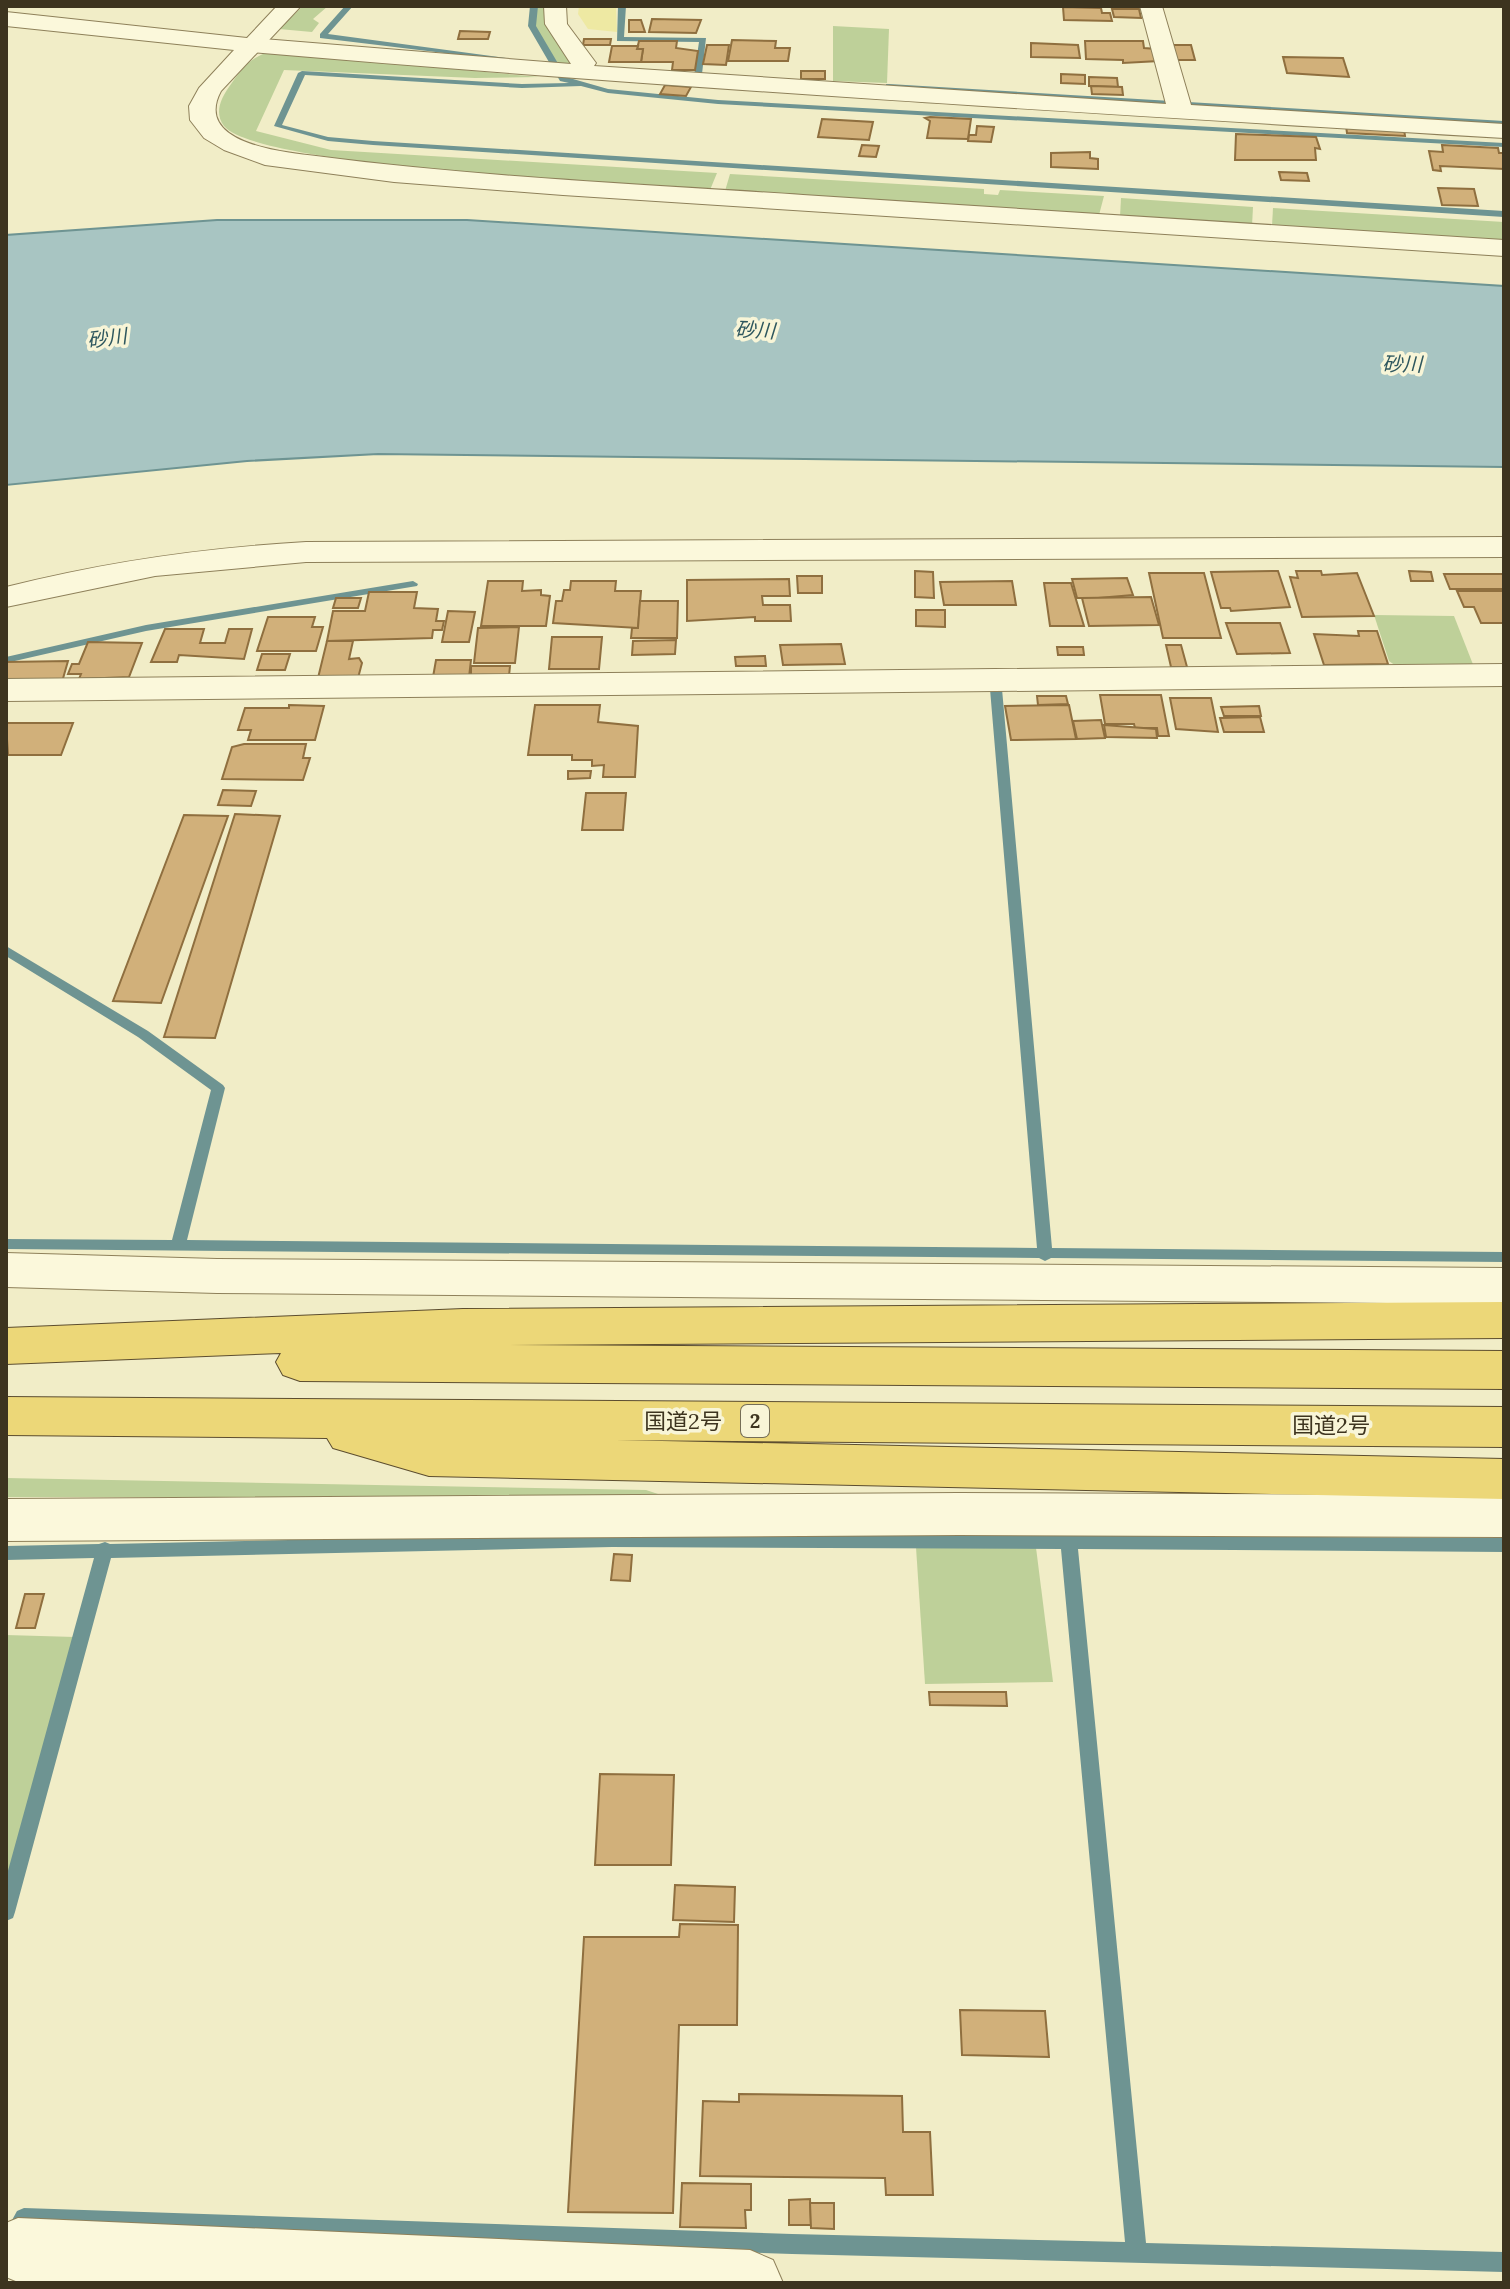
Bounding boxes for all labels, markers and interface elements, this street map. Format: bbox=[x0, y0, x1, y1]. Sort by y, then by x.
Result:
water label: 砂川 bbox=[734, 316, 778, 343]
water label: 砂川 bbox=[86, 322, 130, 352]
water label: 砂川 bbox=[1382, 351, 1424, 376]
road number: 2 bbox=[741, 1405, 769, 1437]
street label: 国道2号 bbox=[644, 1407, 722, 1435]
street label: 国道2号 bbox=[1292, 1411, 1370, 1439]

